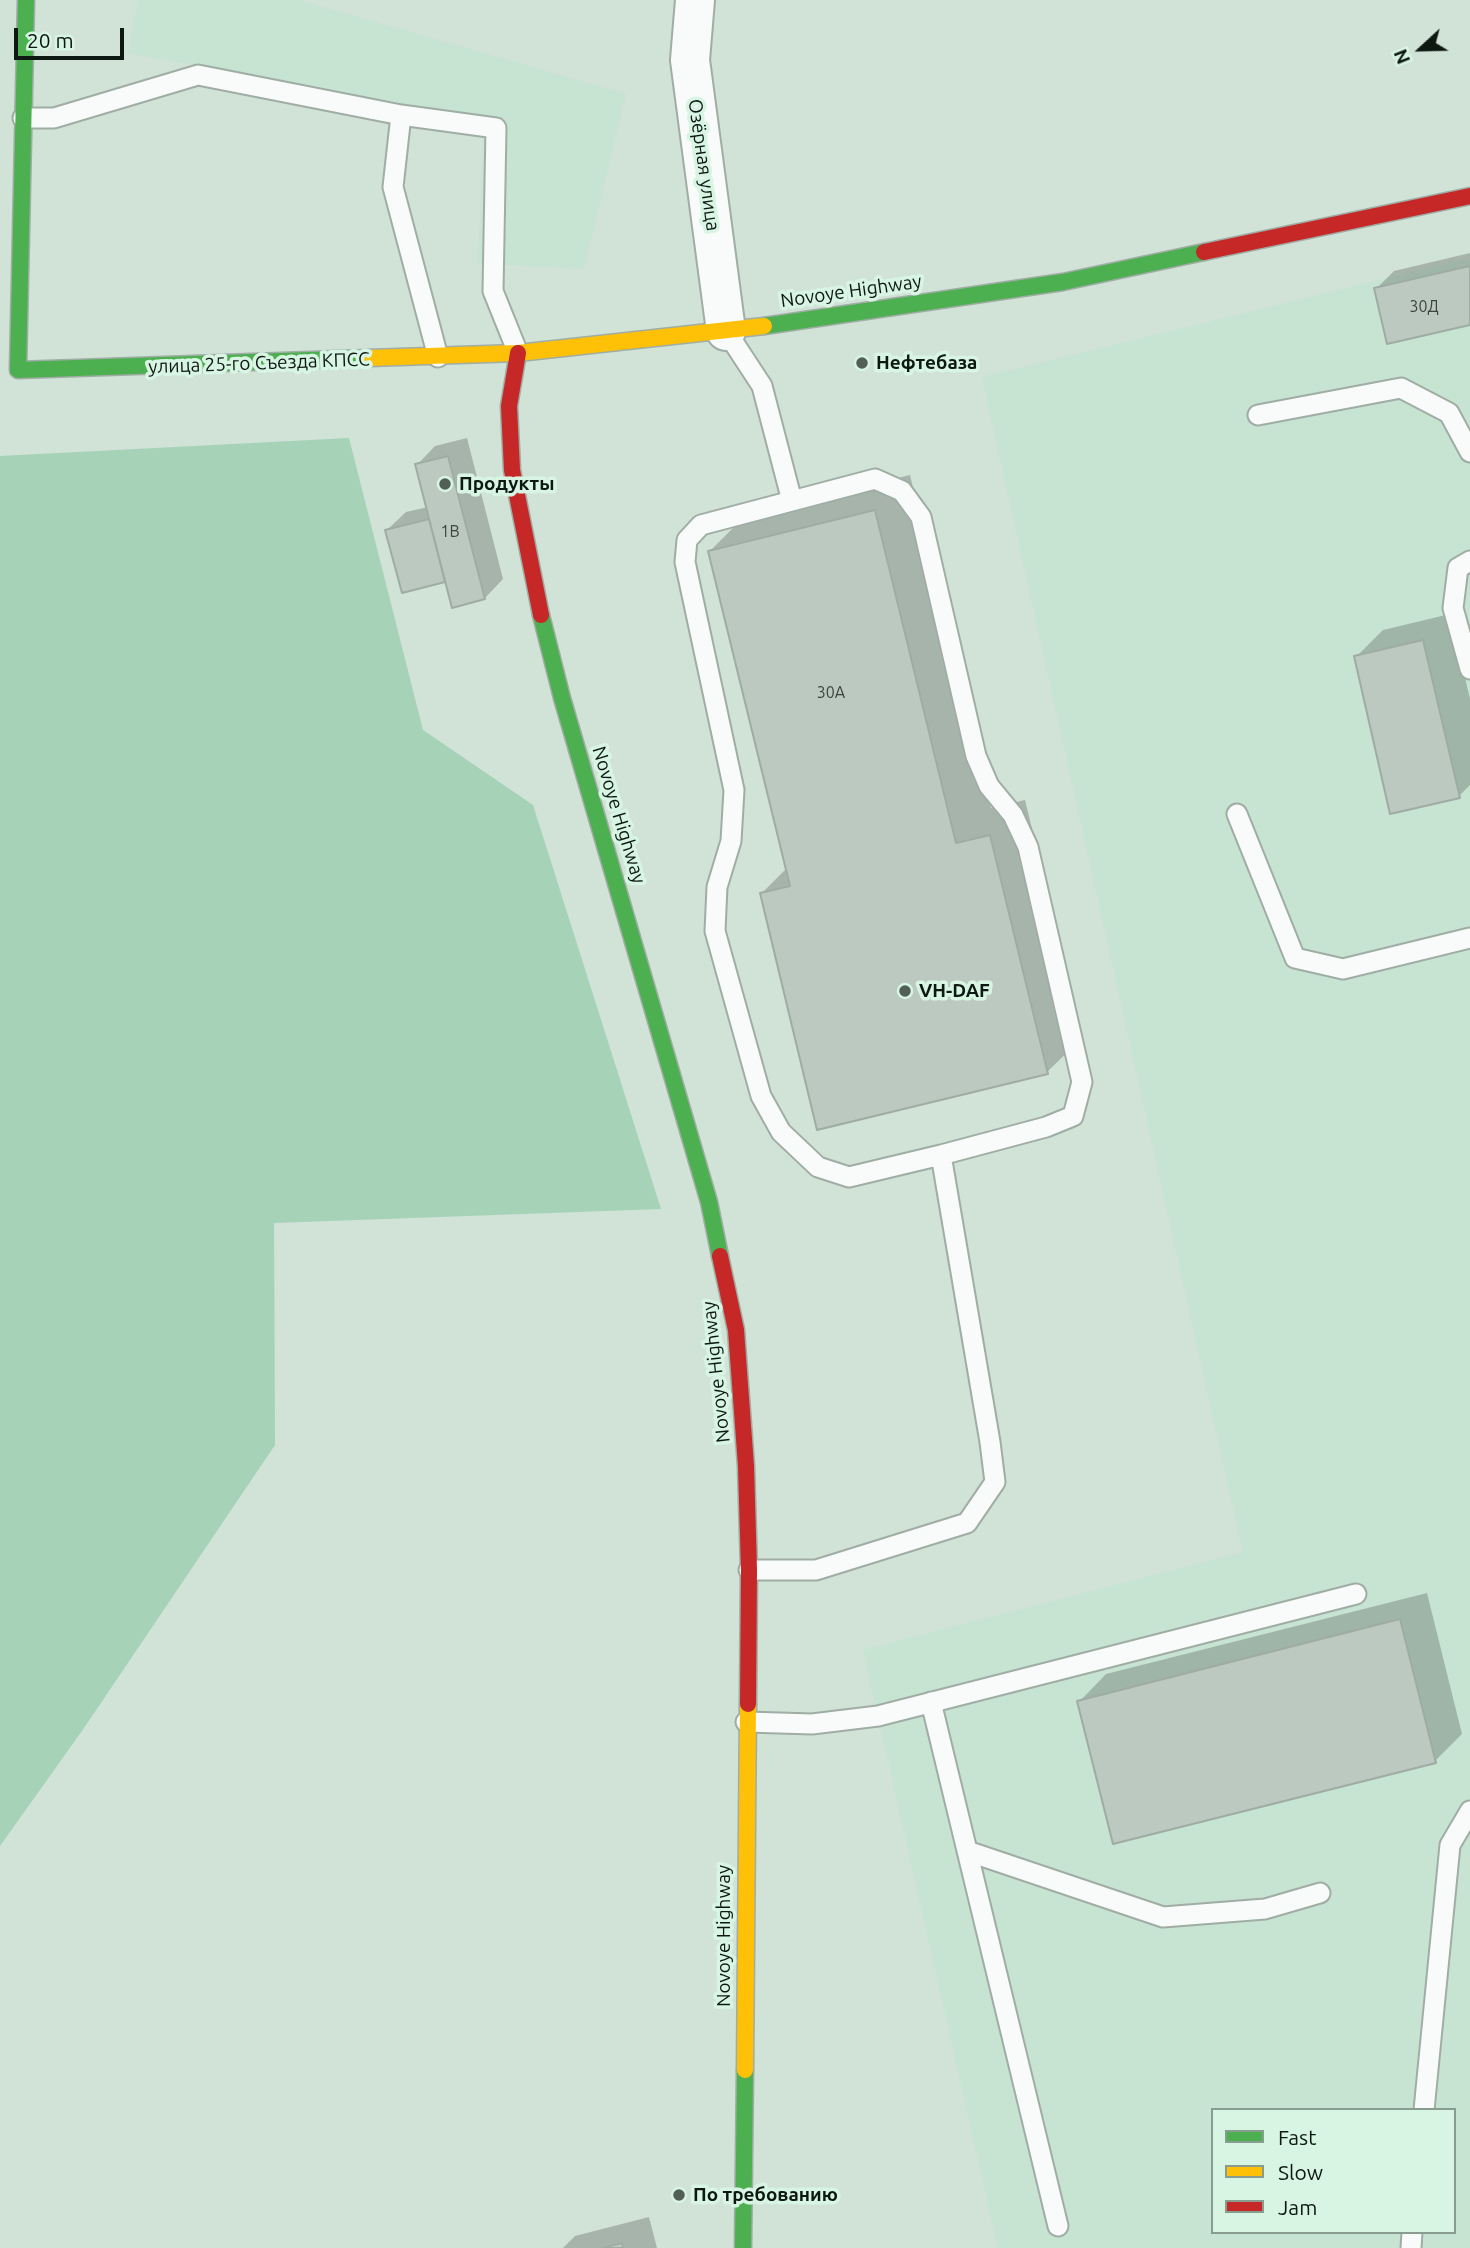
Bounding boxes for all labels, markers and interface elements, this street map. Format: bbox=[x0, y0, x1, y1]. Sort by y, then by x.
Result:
scale bar bbox=[18, 14, 128, 58]
north arrow bbox=[1386, 14, 1456, 84]
text: 20 m bbox=[27, 28, 74, 52]
text: N bbox=[1389, 46, 1414, 68]
street label: Озёрная улица bbox=[683, 98, 725, 232]
street label: Novoye Highway bbox=[779, 270, 923, 312]
house number: 30Д bbox=[1409, 297, 1439, 317]
street label: улица 25-го Съезда КПСС bbox=[148, 348, 370, 378]
place label: Нефтебаза bbox=[876, 352, 977, 374]
marker: Нефтебаза bbox=[854, 355, 870, 371]
place label: Продукты bbox=[459, 473, 554, 495]
marker: Продукты bbox=[437, 476, 453, 492]
house number: 1В bbox=[440, 522, 460, 542]
house number: 30А bbox=[817, 683, 845, 703]
street label: Novoye Highway bbox=[587, 744, 651, 886]
place label: VH-DAF bbox=[919, 980, 990, 1002]
marker: VH-DAF bbox=[897, 983, 913, 999]
street label: Novoye Highway bbox=[697, 1300, 735, 1444]
street label: Novoye Highway bbox=[713, 1865, 735, 2007]
legend bbox=[1211, 2108, 1456, 2234]
text: Fast bbox=[1278, 2125, 1316, 2149]
text: Slow bbox=[1278, 2160, 1323, 2184]
place label: По требованию bbox=[693, 2184, 838, 2206]
marker: По требованию bbox=[671, 2187, 687, 2203]
text: Jam bbox=[1278, 2195, 1317, 2219]

